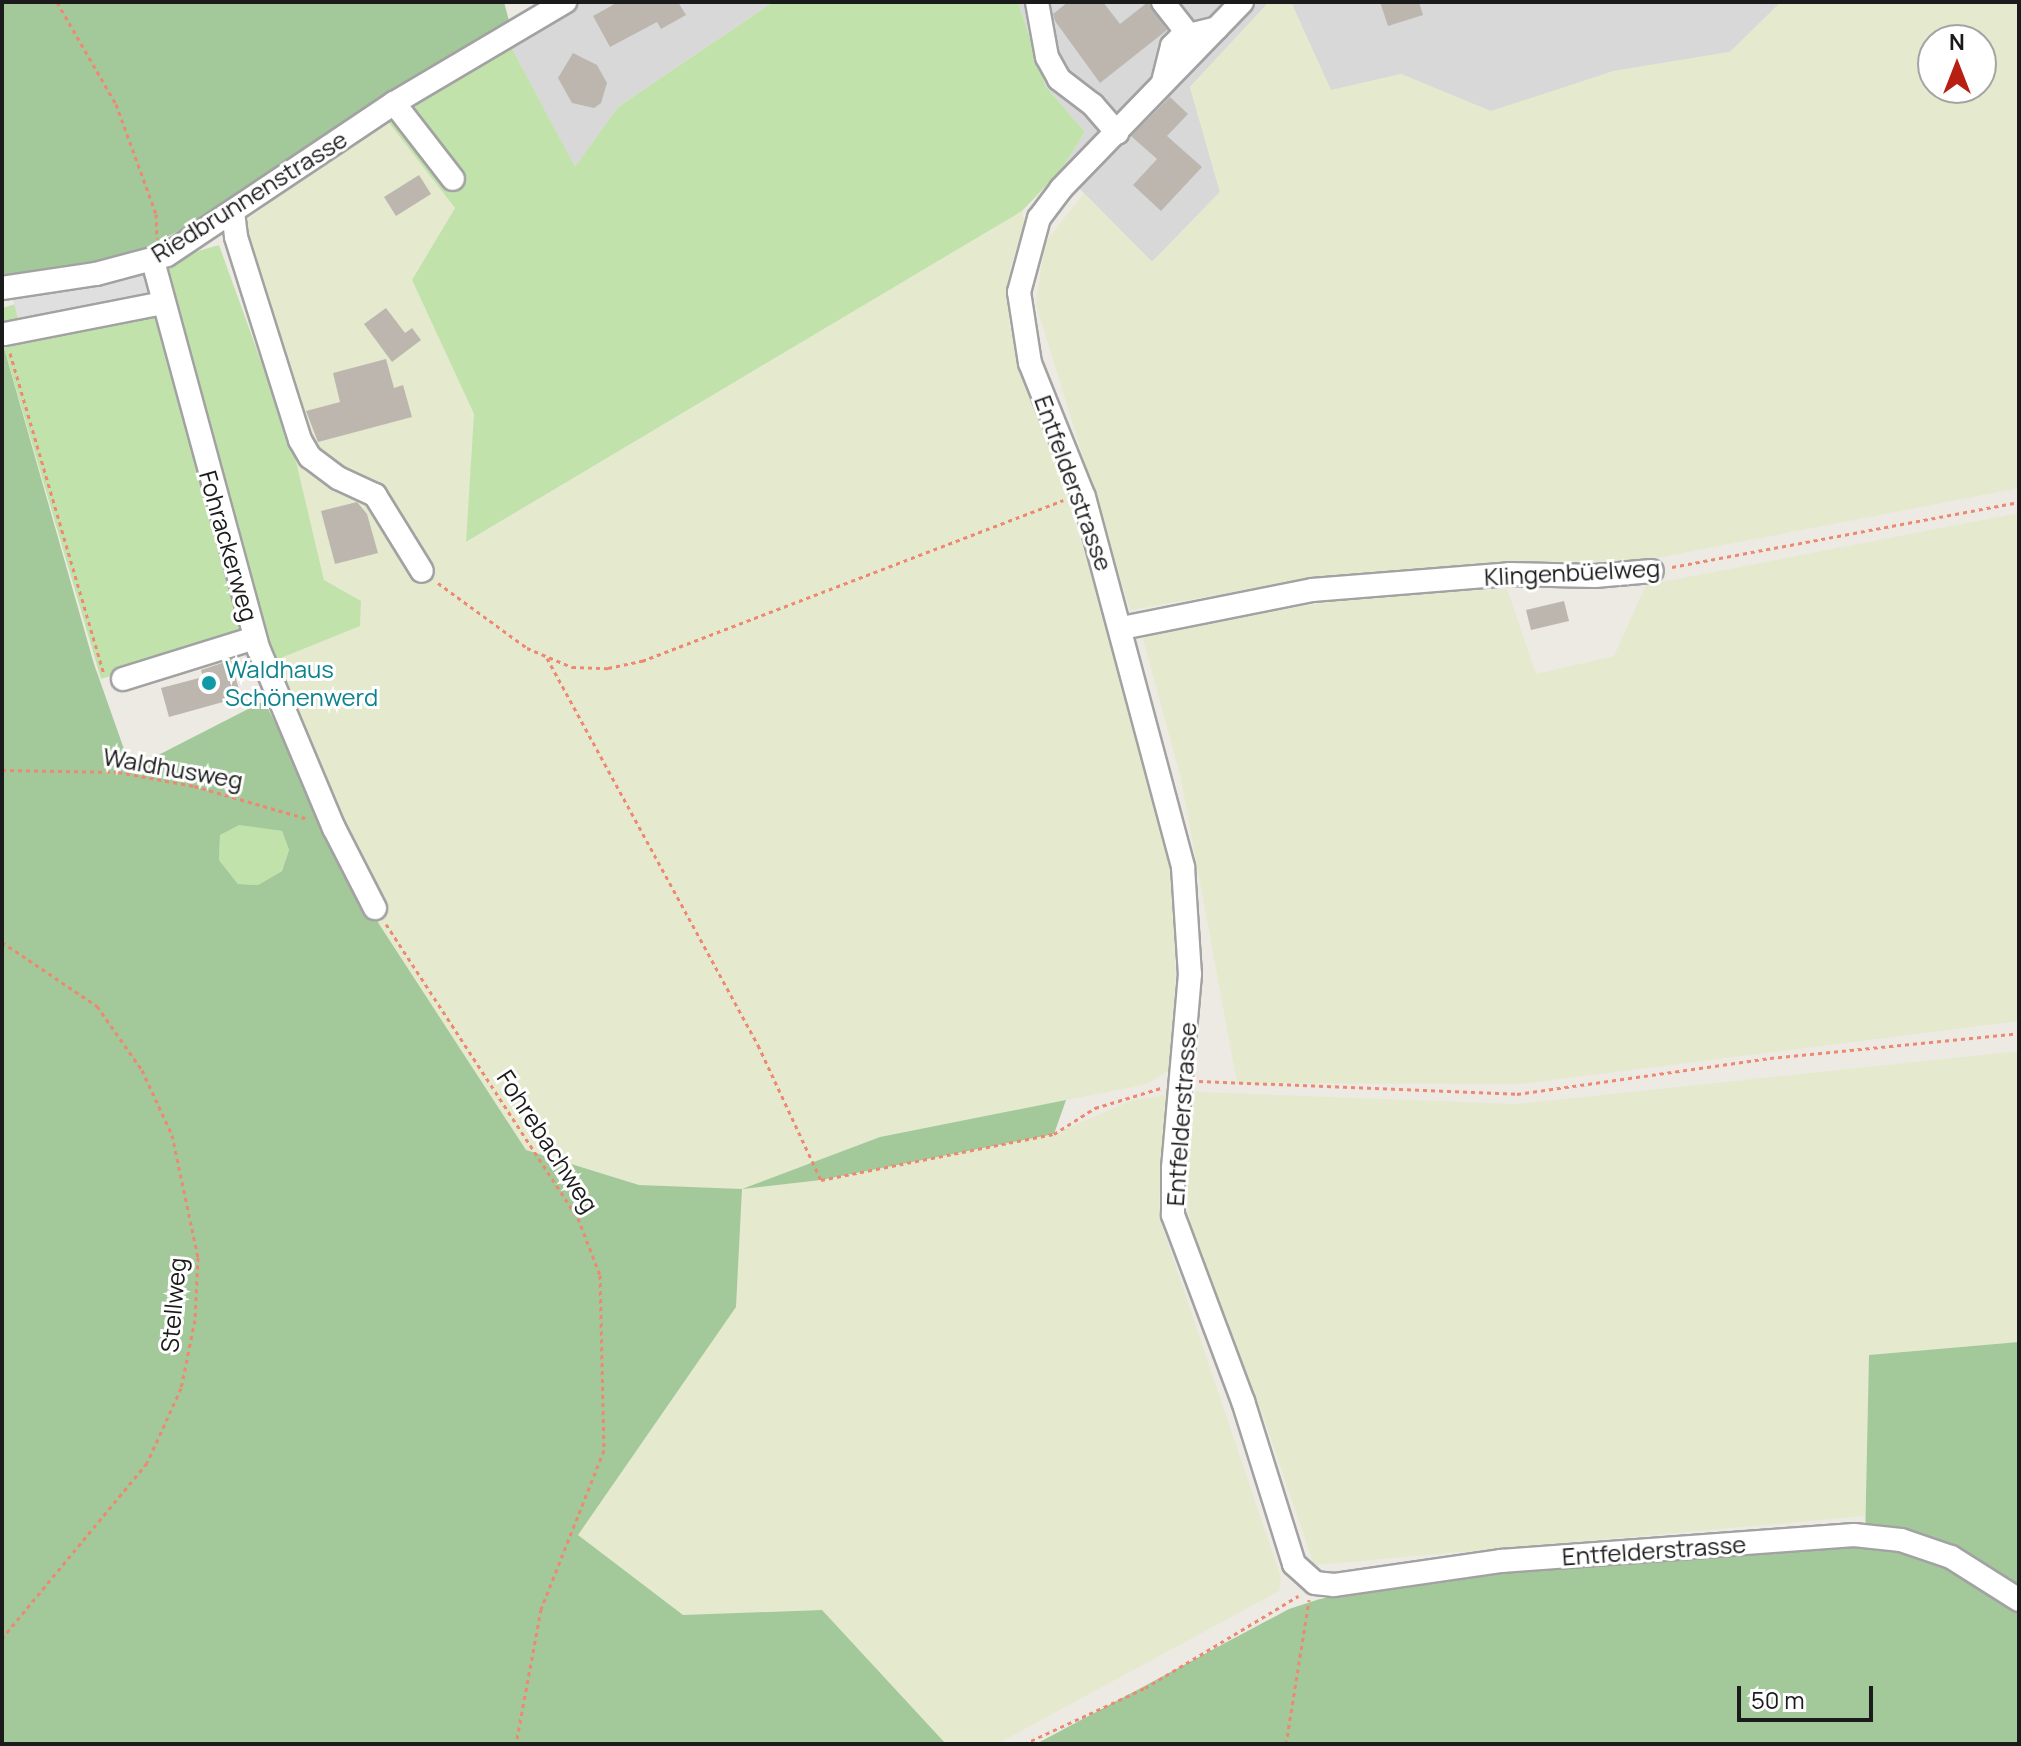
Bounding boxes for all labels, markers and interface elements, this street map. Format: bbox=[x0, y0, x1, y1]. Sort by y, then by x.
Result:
north arrow bbox=[1917, 24, 1997, 104]
text: N bbox=[1949, 27, 1965, 57]
street label: Riedbrunnenstrasse bbox=[146, 124, 352, 268]
street label: Entfelderstrasse bbox=[1029, 391, 1119, 575]
street label: Fohrackerweg bbox=[194, 467, 264, 625]
street label: Klingenbüelweg bbox=[1483, 553, 1661, 591]
place label: Waldhaus Schönenwerd bbox=[225, 655, 378, 711]
marker: Waldhaus Schönenwerd bbox=[200, 674, 218, 692]
street label: Waldhusweg bbox=[101, 742, 245, 794]
street label: Entfelderstrasse bbox=[1160, 1021, 1202, 1207]
street label: Fohrebachweg bbox=[491, 1064, 605, 1218]
street label: Stellweg bbox=[155, 1256, 191, 1354]
street label: Entfelderstrasse bbox=[1561, 1529, 1747, 1571]
scale bar bbox=[1741, 1670, 1877, 1720]
text: 50 m bbox=[1751, 1683, 1805, 1716]

